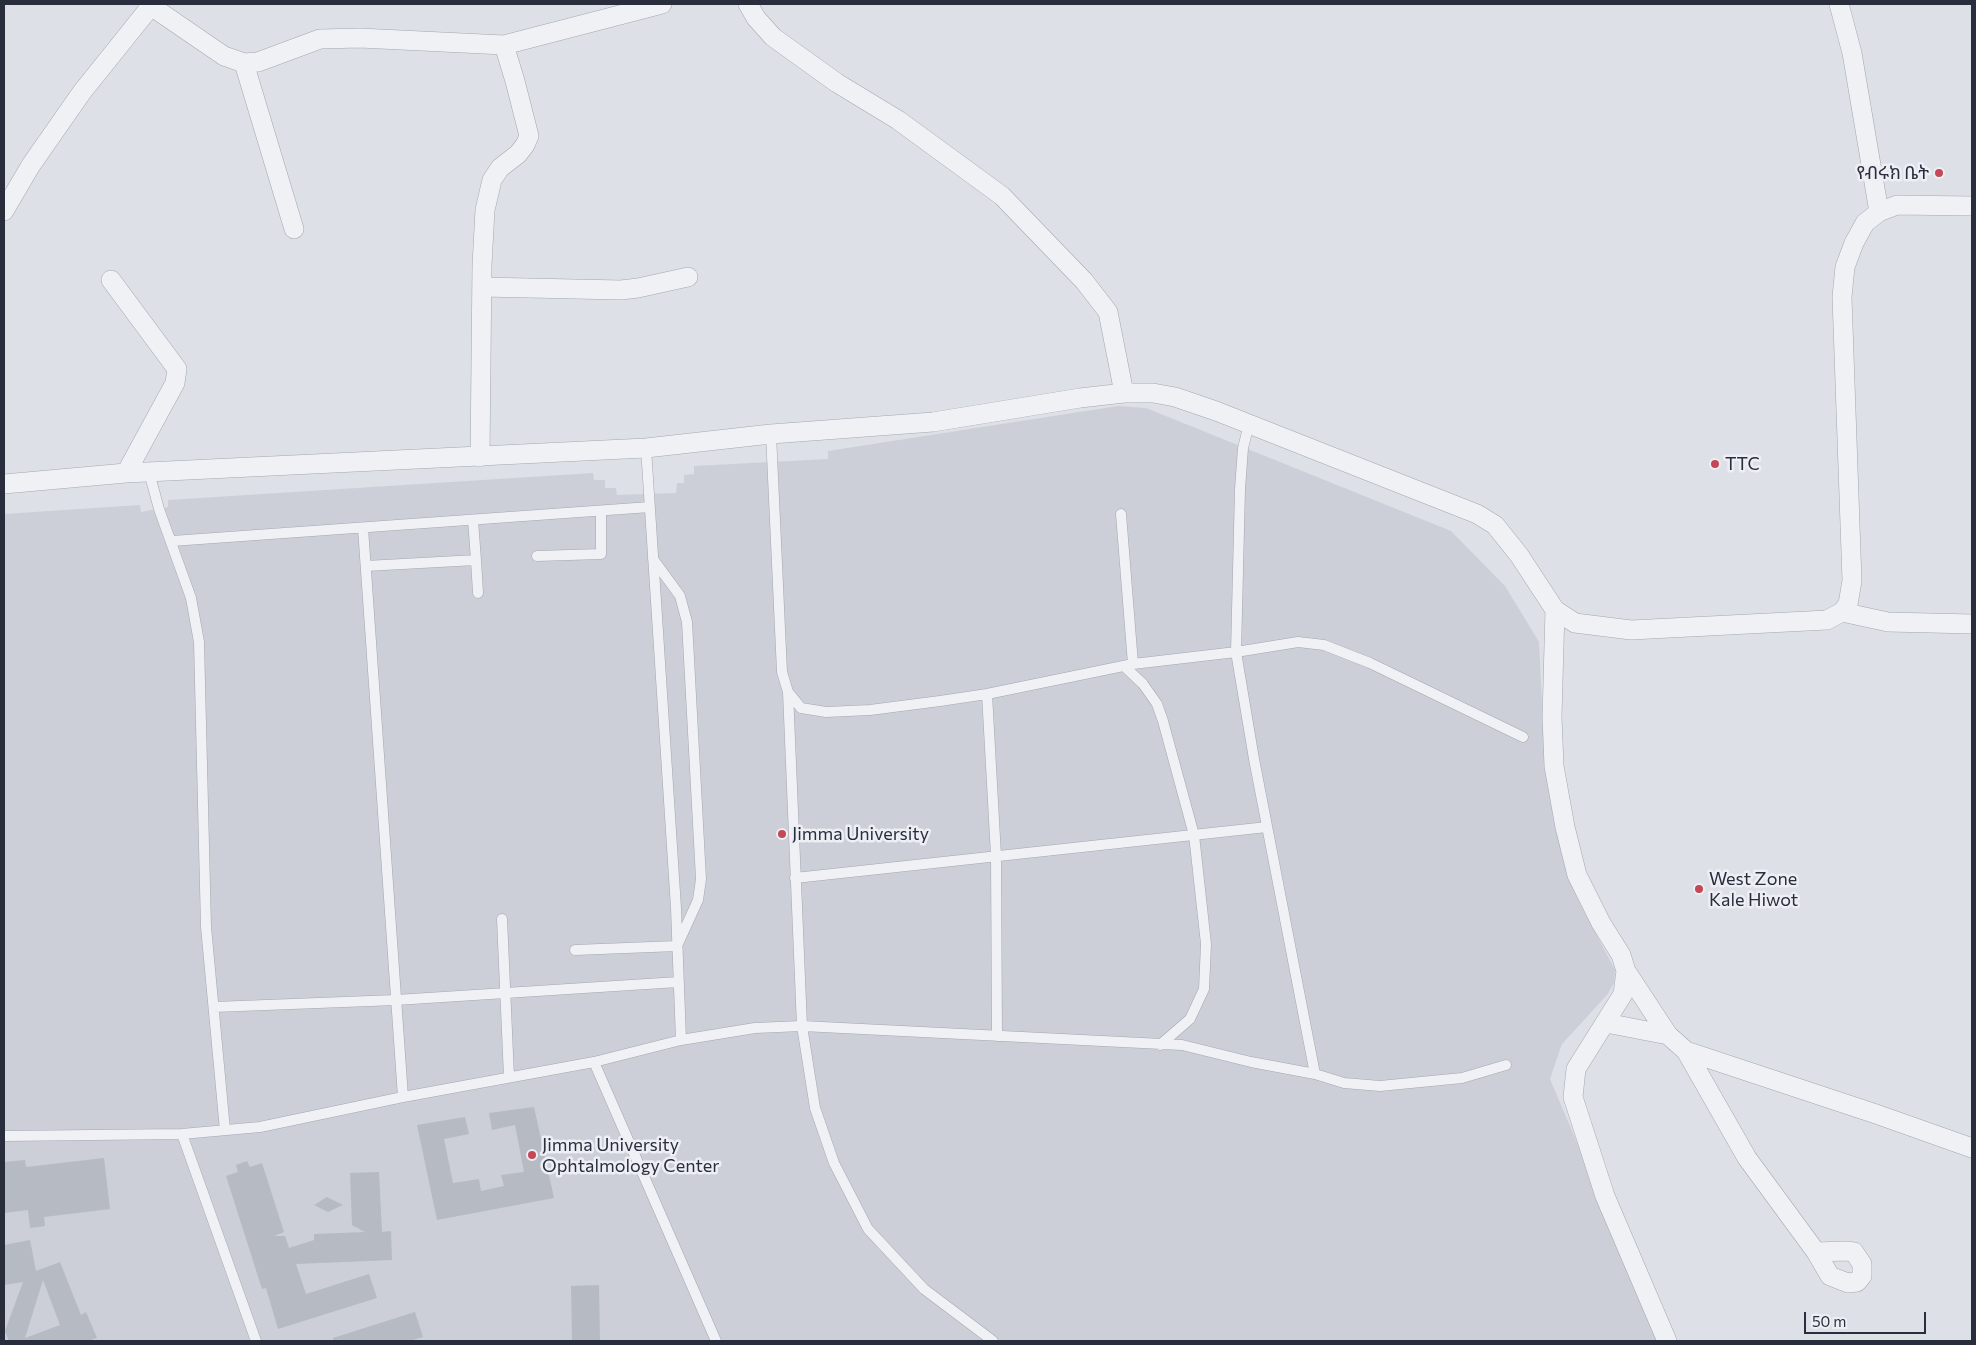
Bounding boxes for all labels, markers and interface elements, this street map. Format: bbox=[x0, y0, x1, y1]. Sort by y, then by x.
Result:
place label: የብሩክ ቤት bbox=[1856, 162, 1929, 184]
marker: የብሩክ ቤት bbox=[1933, 167, 1945, 179]
place label: TTC bbox=[1725, 453, 1760, 475]
marker: TTC bbox=[1709, 458, 1721, 470]
place label: Jimma University bbox=[792, 823, 929, 845]
marker: Jimma University bbox=[776, 828, 788, 840]
place label: West Zone Kale Hiwot bbox=[1709, 868, 1798, 911]
marker: West Zone Kale Hiwot bbox=[1693, 883, 1705, 895]
place label: Jimma University Ophtalmology Center bbox=[542, 1134, 719, 1176]
marker: Jimma University Ophtalmology Center bbox=[526, 1149, 538, 1161]
scale bar bbox=[1806, 1302, 1928, 1334]
text: 50 m bbox=[1812, 1312, 1846, 1330]

